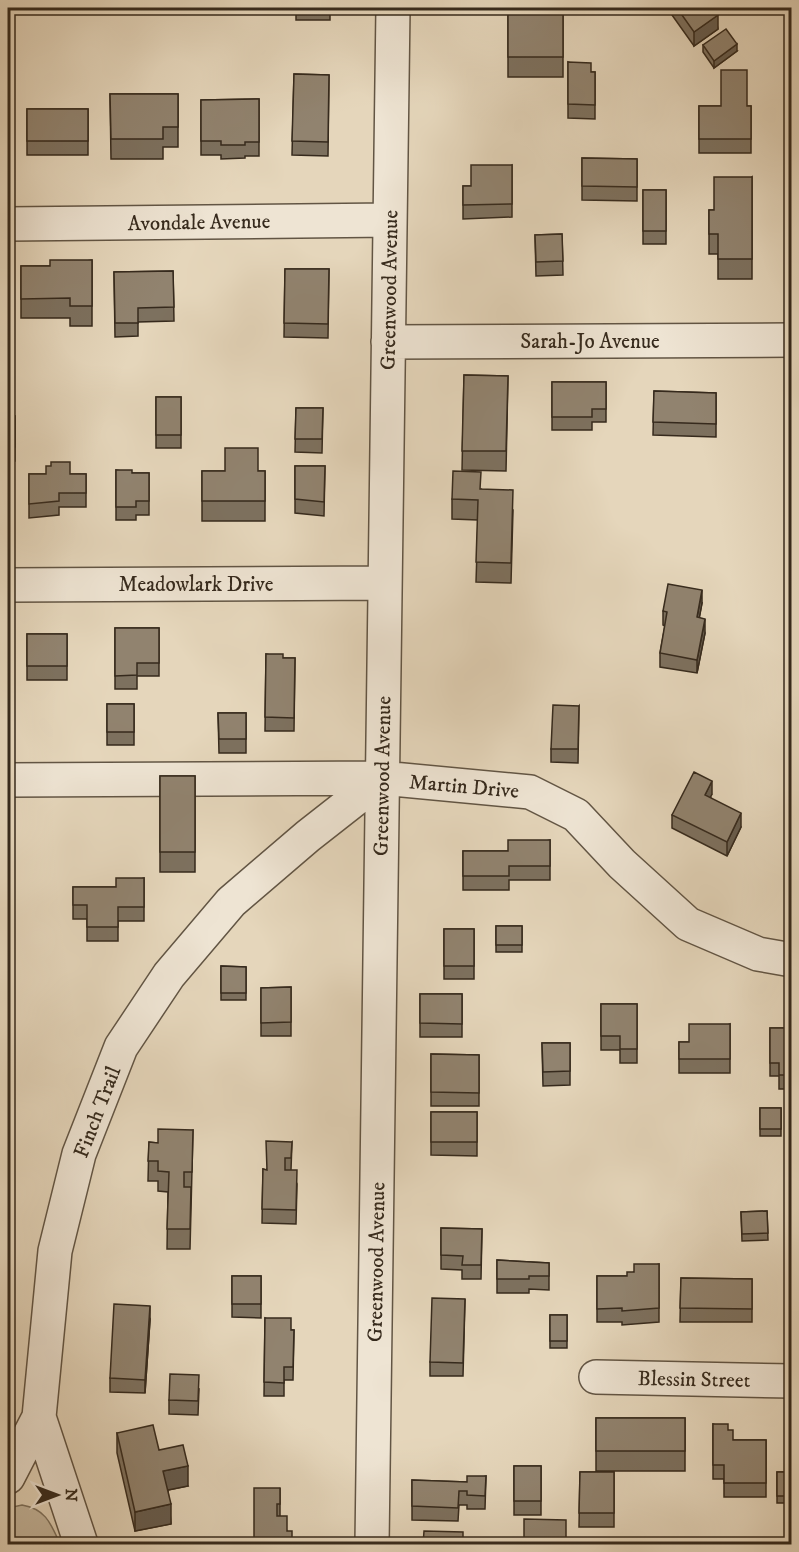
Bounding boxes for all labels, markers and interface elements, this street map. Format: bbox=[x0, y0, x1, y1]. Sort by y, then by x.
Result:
street label: Avondale Avenue bbox=[127, 209, 271, 237]
street label: Greenwood Avenue bbox=[376, 209, 404, 370]
street label: Sarah-Jo Avenue bbox=[520, 329, 660, 355]
street label: Meadowlark Drive bbox=[119, 572, 274, 598]
street label: Greenwood Avenue bbox=[369, 695, 397, 856]
street label: Martin Drive bbox=[408, 769, 520, 805]
street label: Finch Trail bbox=[69, 1062, 128, 1162]
street label: Greenwood Avenue bbox=[363, 1181, 391, 1342]
street label: Blessin Street bbox=[637, 1366, 751, 1394]
north arrow bbox=[27, 1465, 87, 1525]
text: N bbox=[61, 1488, 81, 1502]

